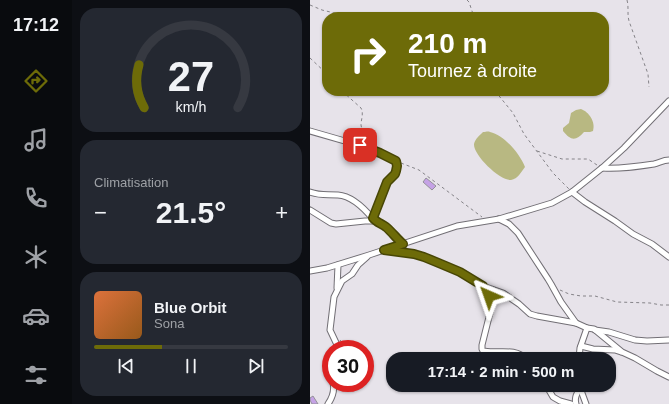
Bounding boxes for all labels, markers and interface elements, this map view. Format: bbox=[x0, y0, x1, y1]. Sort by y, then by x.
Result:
text: 17:12 bbox=[13, 15, 59, 35]
icon: right bbox=[342, 28, 394, 80]
text: 210 m bbox=[408, 28, 487, 59]
text: 27 bbox=[168, 53, 214, 100]
text: Tournez à droite bbox=[408, 61, 537, 81]
icon: directions bbox=[22, 67, 50, 95]
text: km/h bbox=[176, 99, 207, 115]
icon: music bbox=[22, 126, 50, 154]
pin bbox=[343, 128, 377, 162]
icon: arrive bbox=[349, 134, 371, 156]
text: Climatisation bbox=[94, 175, 168, 190]
icon: phone bbox=[22, 184, 50, 212]
text: 21.5° bbox=[156, 196, 226, 229]
text: − bbox=[94, 200, 107, 225]
text: + bbox=[275, 200, 288, 225]
icon: climate bbox=[22, 243, 50, 271]
position arrow bbox=[468, 275, 510, 317]
text: Blue Orbit bbox=[154, 299, 227, 316]
icon: car bbox=[22, 302, 50, 330]
text: Sona bbox=[154, 316, 184, 331]
speed limit sign: 30 bbox=[322, 340, 374, 392]
icon: previous bbox=[115, 355, 137, 377]
icon: pause bbox=[180, 355, 202, 377]
icon: next bbox=[245, 355, 267, 377]
icon: filters bbox=[22, 361, 50, 389]
text: 17:14 · 2 min · 500 m bbox=[428, 363, 574, 380]

